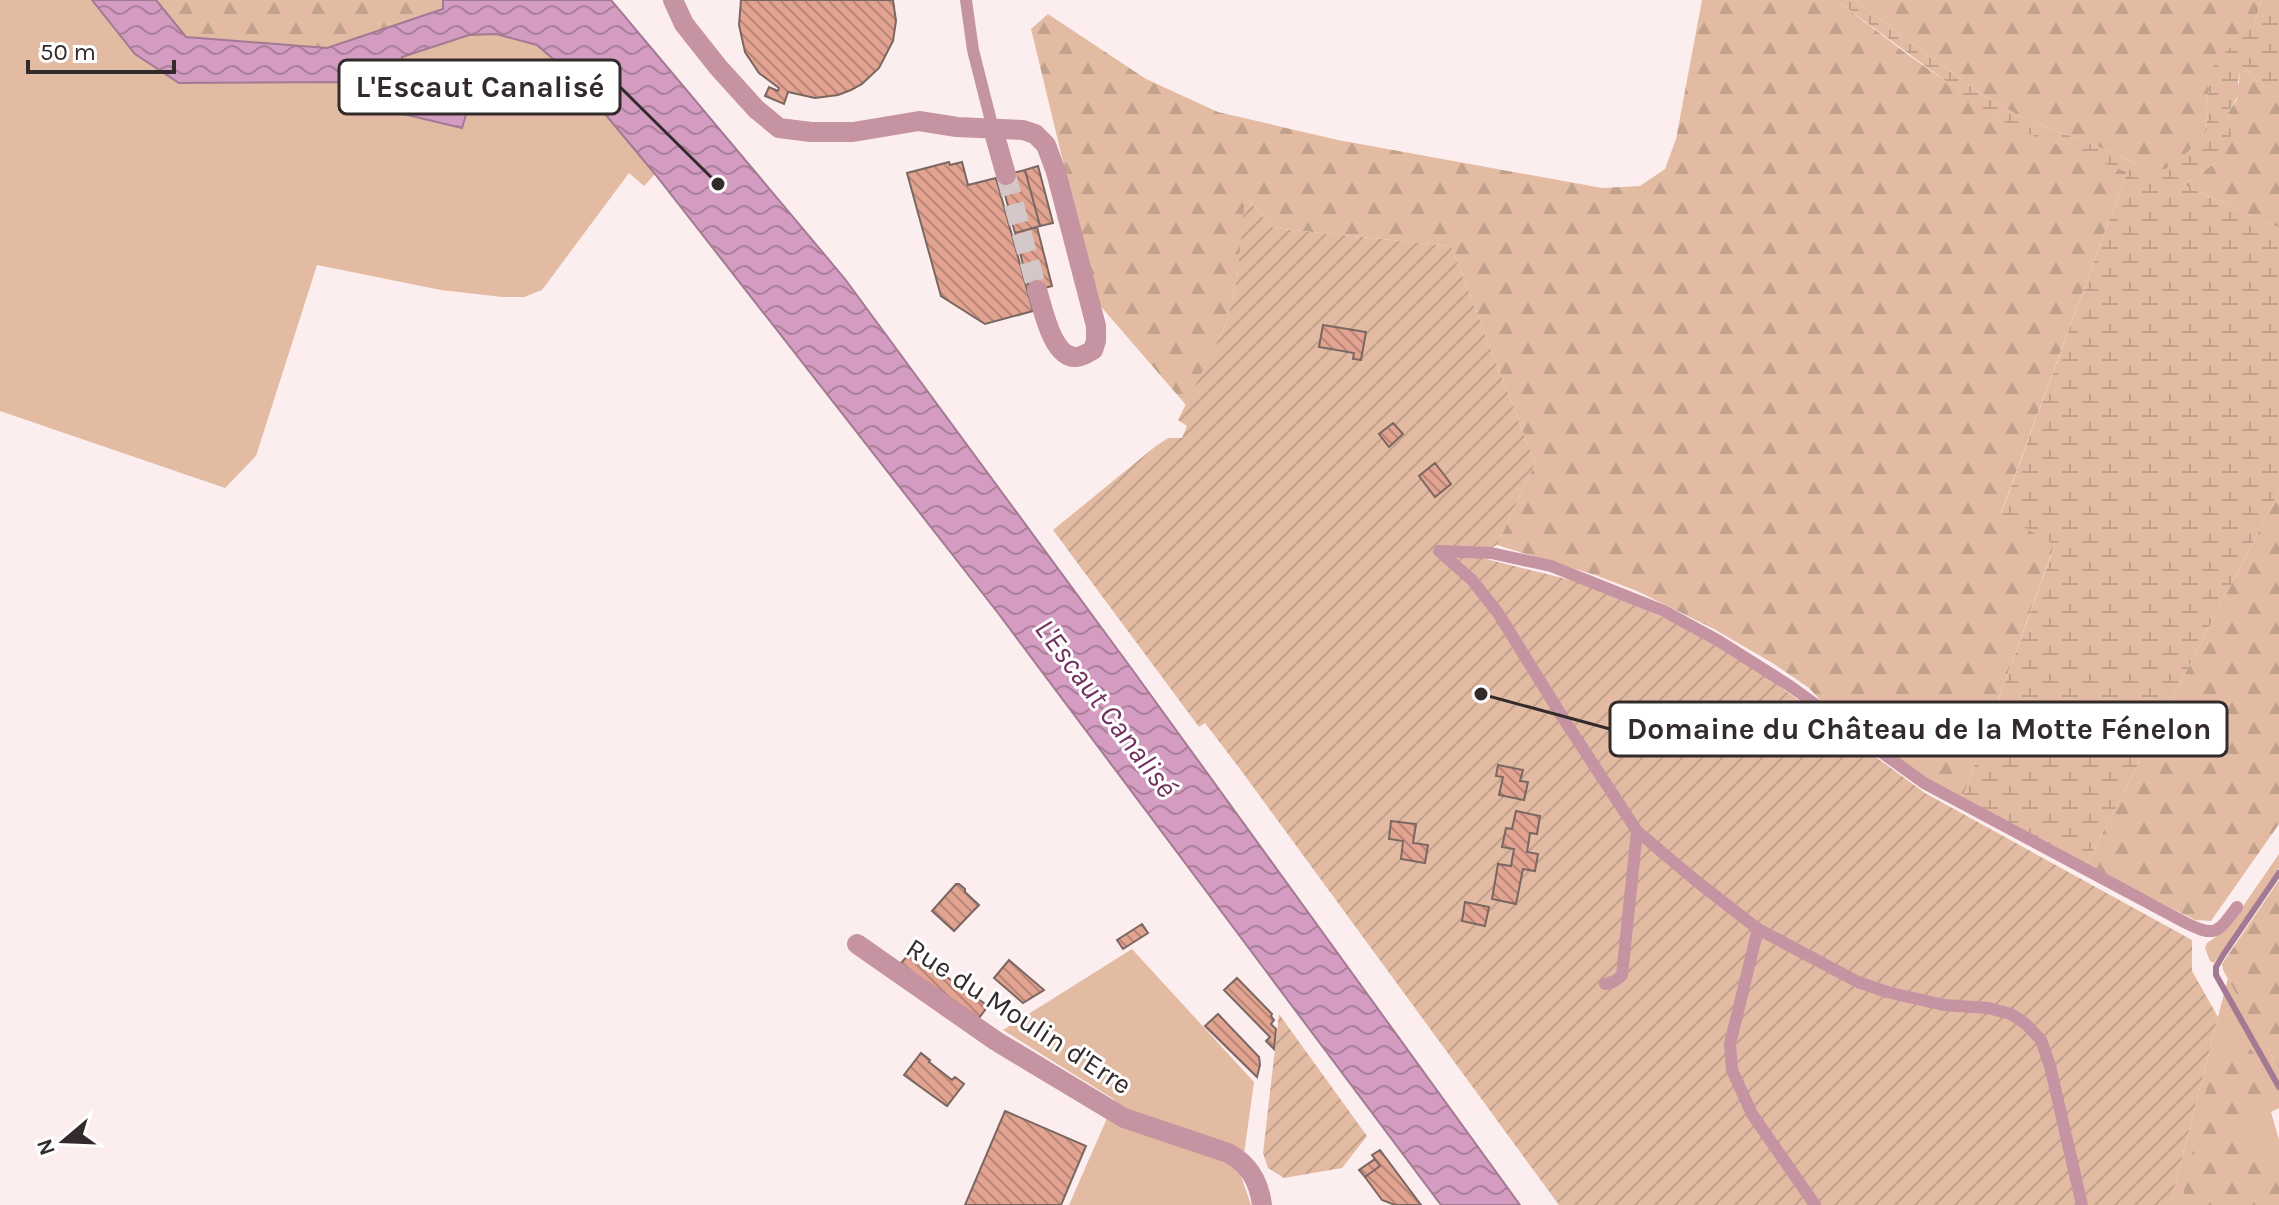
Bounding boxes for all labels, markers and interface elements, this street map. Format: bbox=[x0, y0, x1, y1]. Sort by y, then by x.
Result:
scale bar bbox=[28, 24, 174, 74]
text: 50 m bbox=[40, 38, 96, 66]
callout: L'Escaut Canalisé bbox=[339, 60, 620, 114]
text: L'Escaut Canalisé bbox=[356, 69, 604, 105]
water label: L'Escaut Canalisé bbox=[1027, 612, 1185, 805]
callout: Domaine du Château de la Motte Fénelon bbox=[1610, 702, 2227, 756]
text: Domaine du Château de la Motte Fénelon bbox=[1627, 711, 2211, 747]
street label: Rue du Moulin d'Erre bbox=[900, 931, 1138, 1101]
north arrow bbox=[24, 1101, 104, 1181]
text: N bbox=[31, 1135, 61, 1159]

